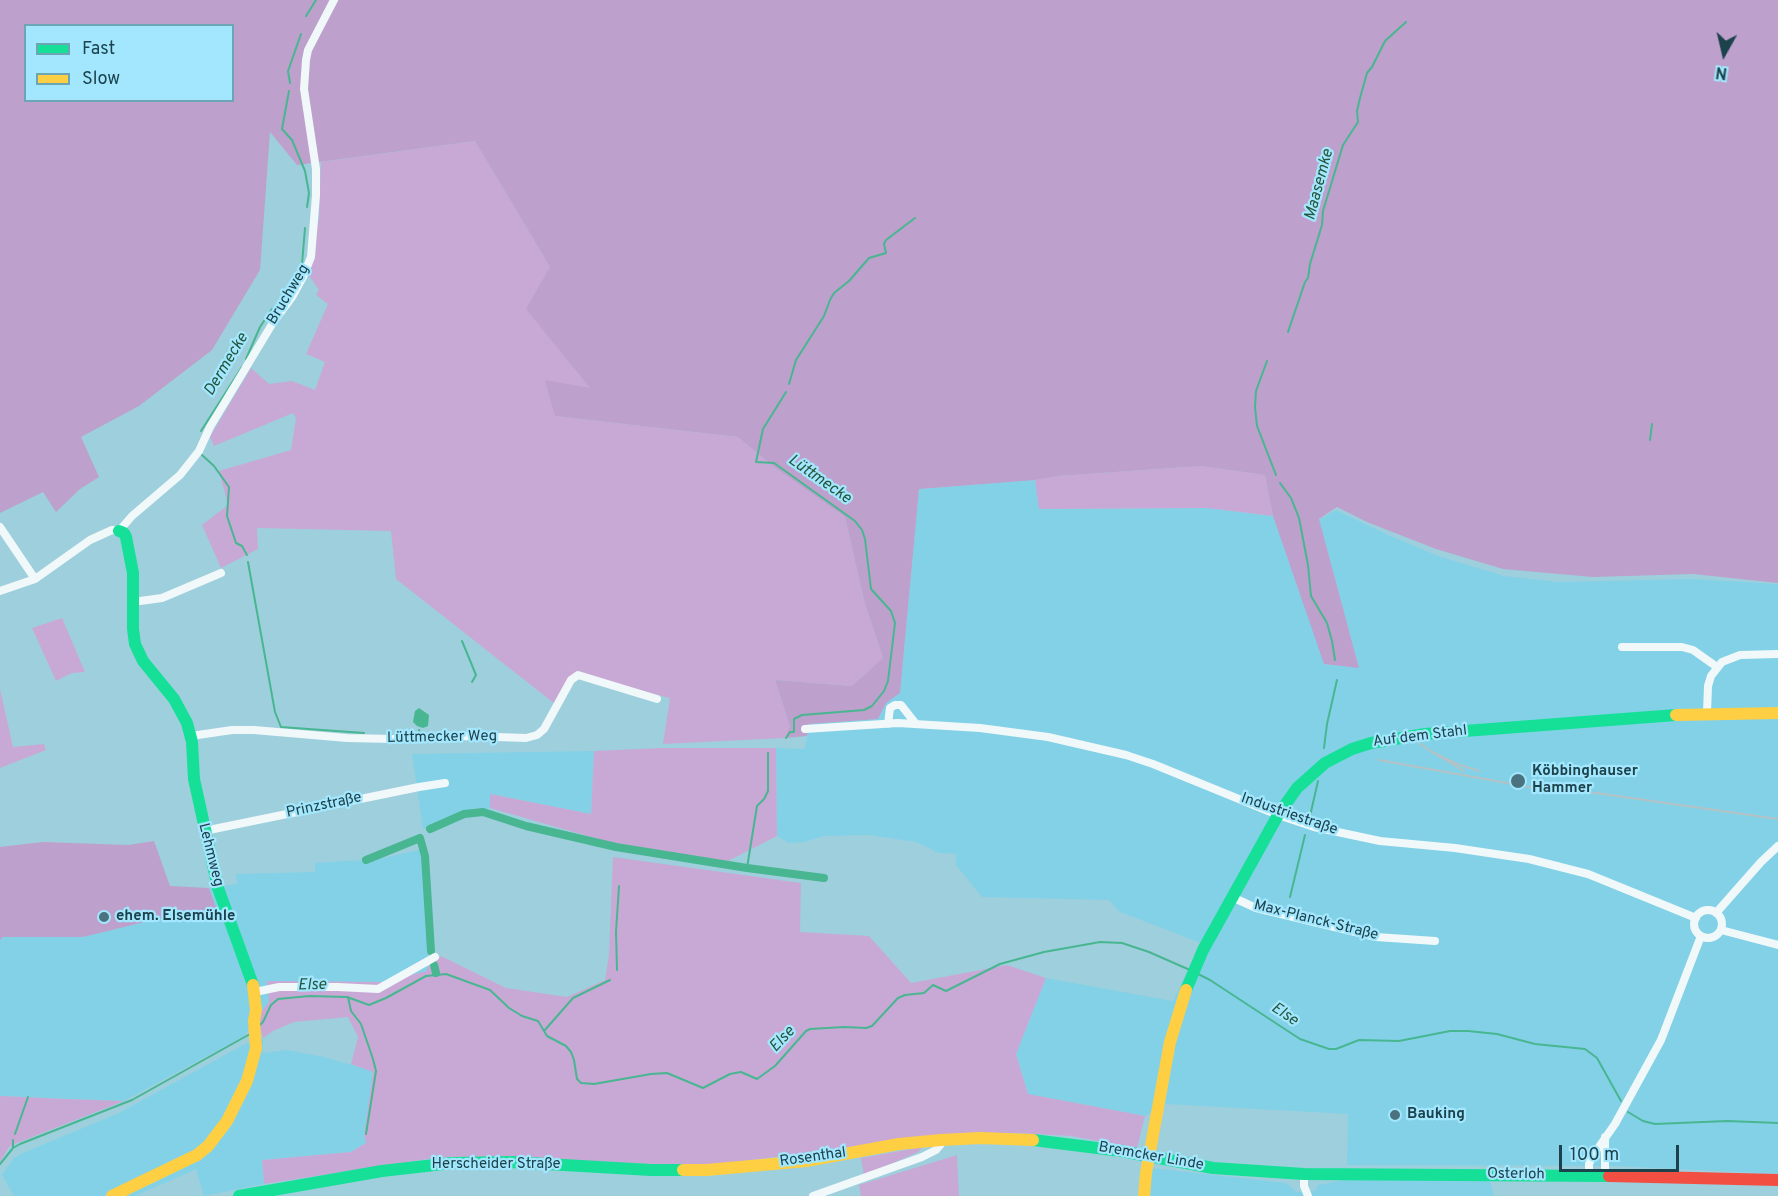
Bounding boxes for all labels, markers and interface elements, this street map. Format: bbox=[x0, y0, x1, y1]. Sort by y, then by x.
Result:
legend bbox=[24, 24, 234, 102]
north arrow bbox=[1694, 24, 1754, 84]
text: Fast bbox=[82, 38, 115, 61]
text: N bbox=[1714, 61, 1729, 83]
text: Slow bbox=[82, 68, 120, 91]
water label: Maasemke bbox=[1301, 147, 1339, 223]
street label: Bruchweg bbox=[264, 262, 314, 328]
water label: Dermecke bbox=[201, 330, 253, 400]
water label: Lüttmecke bbox=[784, 451, 854, 509]
street label: Auf dem Stahl bbox=[1372, 722, 1468, 752]
street label: Lüttmecker Weg bbox=[387, 728, 497, 748]
place label: Köbbinghauser Hammer bbox=[1532, 763, 1638, 798]
marker: Köbbinghauser Hammer bbox=[1509, 772, 1527, 790]
street label: Prinzstraße bbox=[285, 789, 363, 823]
street label: Industriestraße bbox=[1238, 790, 1340, 840]
street label: Lehmweg bbox=[193, 821, 227, 889]
street label: Max-Planck-Straße bbox=[1252, 897, 1380, 945]
place label: ehem. Elsemühle bbox=[116, 908, 235, 926]
marker: ehem. Elsemühle bbox=[97, 910, 111, 924]
water label: Else bbox=[298, 976, 326, 996]
water label: Else bbox=[1267, 999, 1301, 1031]
water label: Else bbox=[766, 1023, 800, 1057]
place label: Bauking bbox=[1407, 1106, 1465, 1124]
marker: Bauking bbox=[1388, 1108, 1402, 1122]
scale bar bbox=[1562, 1133, 1682, 1171]
street label: Bremcker Linde bbox=[1097, 1139, 1205, 1175]
street label: Rosenthal bbox=[779, 1144, 847, 1172]
text: 100 m bbox=[1570, 1144, 1619, 1167]
street label: Herscheider Straße bbox=[431, 1156, 561, 1174]
street label: Osterloh bbox=[1487, 1165, 1545, 1185]

